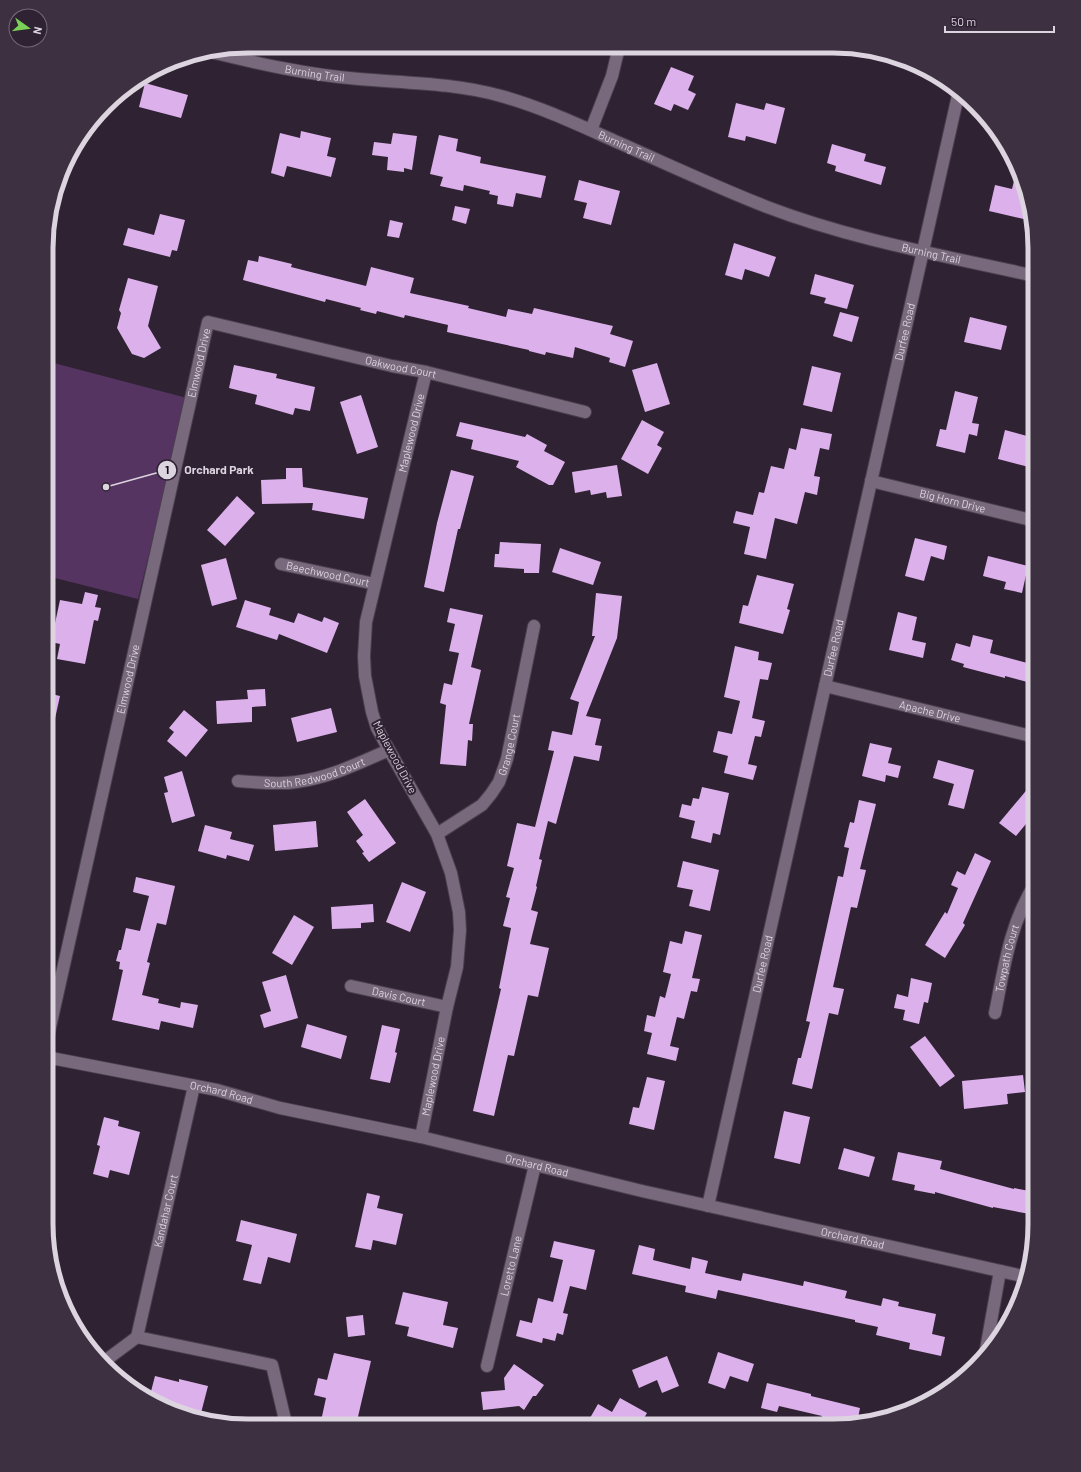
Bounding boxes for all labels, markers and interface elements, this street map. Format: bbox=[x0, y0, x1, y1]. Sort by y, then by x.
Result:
north arrow bbox=[8, 8, 48, 48]
scale bar bbox=[945, 8, 1054, 34]
text: 50 m bbox=[951, 14, 976, 28]
text: N bbox=[31, 25, 45, 36]
street label: Burning Trail bbox=[284, 62, 345, 84]
street label: Burning Trail bbox=[596, 127, 657, 164]
street label: Burning Trail bbox=[900, 240, 962, 266]
street label: Durfee Road bbox=[892, 302, 917, 362]
street label: Elmwood Drive bbox=[184, 327, 212, 399]
street label: Oakwood Court bbox=[364, 353, 438, 380]
street label: Maplewood Drive bbox=[395, 392, 427, 473]
callout: Orchard Park bbox=[157, 458, 262, 482]
text: 1 bbox=[165, 462, 169, 476]
text: Orchard Park bbox=[184, 462, 254, 476]
street label: Big Horn Drive bbox=[918, 486, 987, 515]
street label: Beechwood Court bbox=[285, 558, 371, 589]
street label: Durfee Road bbox=[820, 618, 846, 678]
street label: Elmwood Drive bbox=[113, 643, 142, 715]
street label: Apache Drive bbox=[898, 697, 962, 725]
street label: Grange Court bbox=[495, 713, 522, 777]
street label: Maplewood Drive bbox=[371, 718, 420, 795]
street label: South Redwood Court bbox=[264, 754, 367, 789]
street label: Towpath Court bbox=[992, 922, 1021, 993]
street label: Durfee Road bbox=[749, 934, 775, 994]
street label: Davis Court bbox=[371, 984, 427, 1008]
street label: Maplewood Drive bbox=[418, 1035, 447, 1117]
street label: Orchard Road bbox=[189, 1078, 255, 1106]
street label: Orchard Road bbox=[504, 1151, 570, 1179]
street label: Kandahar Court bbox=[151, 1173, 180, 1248]
street label: Orchard Road bbox=[820, 1224, 886, 1251]
street label: Loretto Lane bbox=[497, 1234, 524, 1297]

